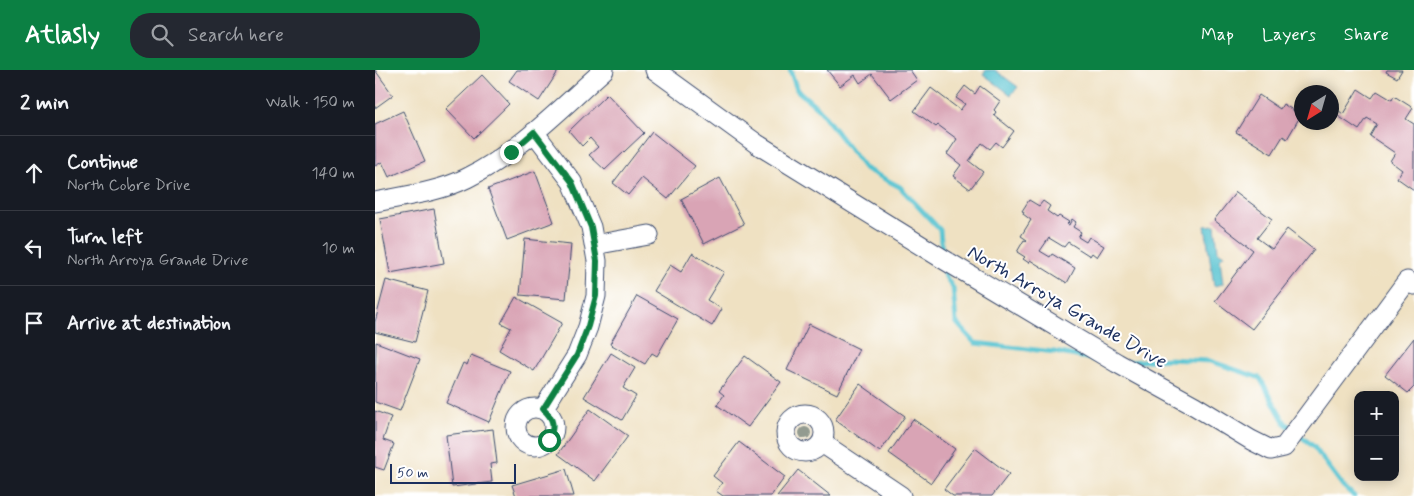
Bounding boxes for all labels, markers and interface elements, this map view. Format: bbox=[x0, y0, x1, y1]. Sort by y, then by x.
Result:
search box bbox=[130, 13, 480, 58]
text: Atlasly bbox=[25, 20, 100, 51]
icon: search bbox=[148, 21, 176, 49]
text: Search here bbox=[188, 23, 284, 48]
text: Map bbox=[1201, 23, 1234, 47]
text: Layers bbox=[1262, 23, 1316, 47]
text: Share bbox=[1344, 23, 1389, 47]
north arrow bbox=[1294, 85, 1339, 130]
text: 2 min bbox=[20, 89, 69, 117]
text: Walk · 150 m bbox=[266, 92, 355, 113]
route end bbox=[500, 141, 523, 164]
text: Continue bbox=[67, 150, 138, 175]
icon: ahead bbox=[20, 159, 48, 187]
text: 140 m bbox=[311, 163, 355, 184]
text: North Cobre Drive bbox=[67, 175, 191, 196]
text: Turn left bbox=[67, 225, 143, 250]
icon: left bbox=[20, 234, 48, 262]
text: 10 m bbox=[322, 238, 355, 259]
street label: North Arroya Grande Drive bbox=[962, 239, 1172, 376]
text: North Arroya Grande Drive bbox=[67, 250, 248, 271]
icon: arrive bbox=[20, 309, 48, 337]
text: Arrive at destination bbox=[67, 311, 231, 336]
map controls bbox=[1354, 391, 1399, 481]
button: + bbox=[1354, 391, 1399, 436]
route start bbox=[538, 429, 561, 452]
button: − bbox=[1354, 436, 1399, 481]
scale bar bbox=[390, 461, 516, 484]
text: 50 m bbox=[397, 464, 428, 482]

